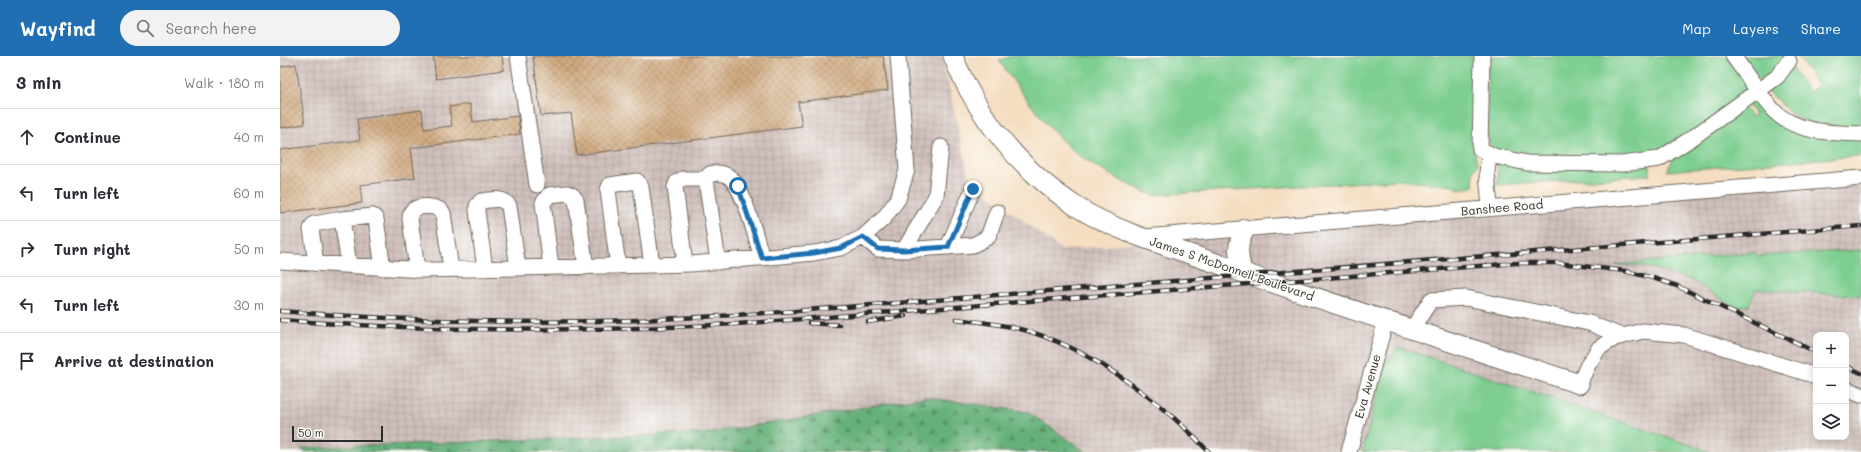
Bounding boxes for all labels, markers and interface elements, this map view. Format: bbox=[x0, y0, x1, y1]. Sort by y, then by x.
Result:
search box bbox=[120, 10, 400, 46]
text: Wayfind bbox=[20, 16, 96, 41]
icon: search bbox=[134, 17, 156, 39]
text: Search here bbox=[166, 18, 257, 38]
text: Map bbox=[1682, 19, 1711, 38]
text: Layers bbox=[1733, 19, 1779, 38]
text: Share bbox=[1801, 19, 1841, 38]
text: 3 min bbox=[16, 71, 61, 93]
text: Walk · 180 m bbox=[184, 74, 264, 91]
icon: ahead bbox=[16, 126, 38, 148]
text: Continue bbox=[54, 127, 121, 147]
text: 40 m bbox=[234, 128, 264, 145]
route start bbox=[729, 177, 747, 195]
route end bbox=[964, 180, 982, 198]
icon: left bbox=[16, 182, 38, 204]
text: Turn left bbox=[54, 183, 119, 203]
text: 60 m bbox=[234, 184, 264, 201]
street label: Banshee Road bbox=[1460, 195, 1544, 219]
street label: James S McDonnell Boulevard bbox=[1148, 232, 1317, 304]
icon: right bbox=[16, 238, 38, 260]
text: Turn right bbox=[54, 239, 131, 259]
text: 50 m bbox=[234, 240, 264, 257]
icon: left bbox=[16, 294, 38, 316]
text: Turn left bbox=[54, 295, 119, 315]
text: 30 m bbox=[234, 296, 264, 313]
map controls bbox=[1813, 332, 1849, 440]
button: + bbox=[1813, 332, 1849, 368]
icon: arrive bbox=[16, 350, 38, 372]
text: Arrive at destination bbox=[54, 351, 214, 371]
street label: Eva Avenue bbox=[1350, 352, 1384, 420]
button: − bbox=[1813, 368, 1849, 404]
button: layers bbox=[1813, 404, 1849, 440]
scale bar bbox=[292, 424, 383, 443]
text: 50 m bbox=[298, 425, 324, 440]

